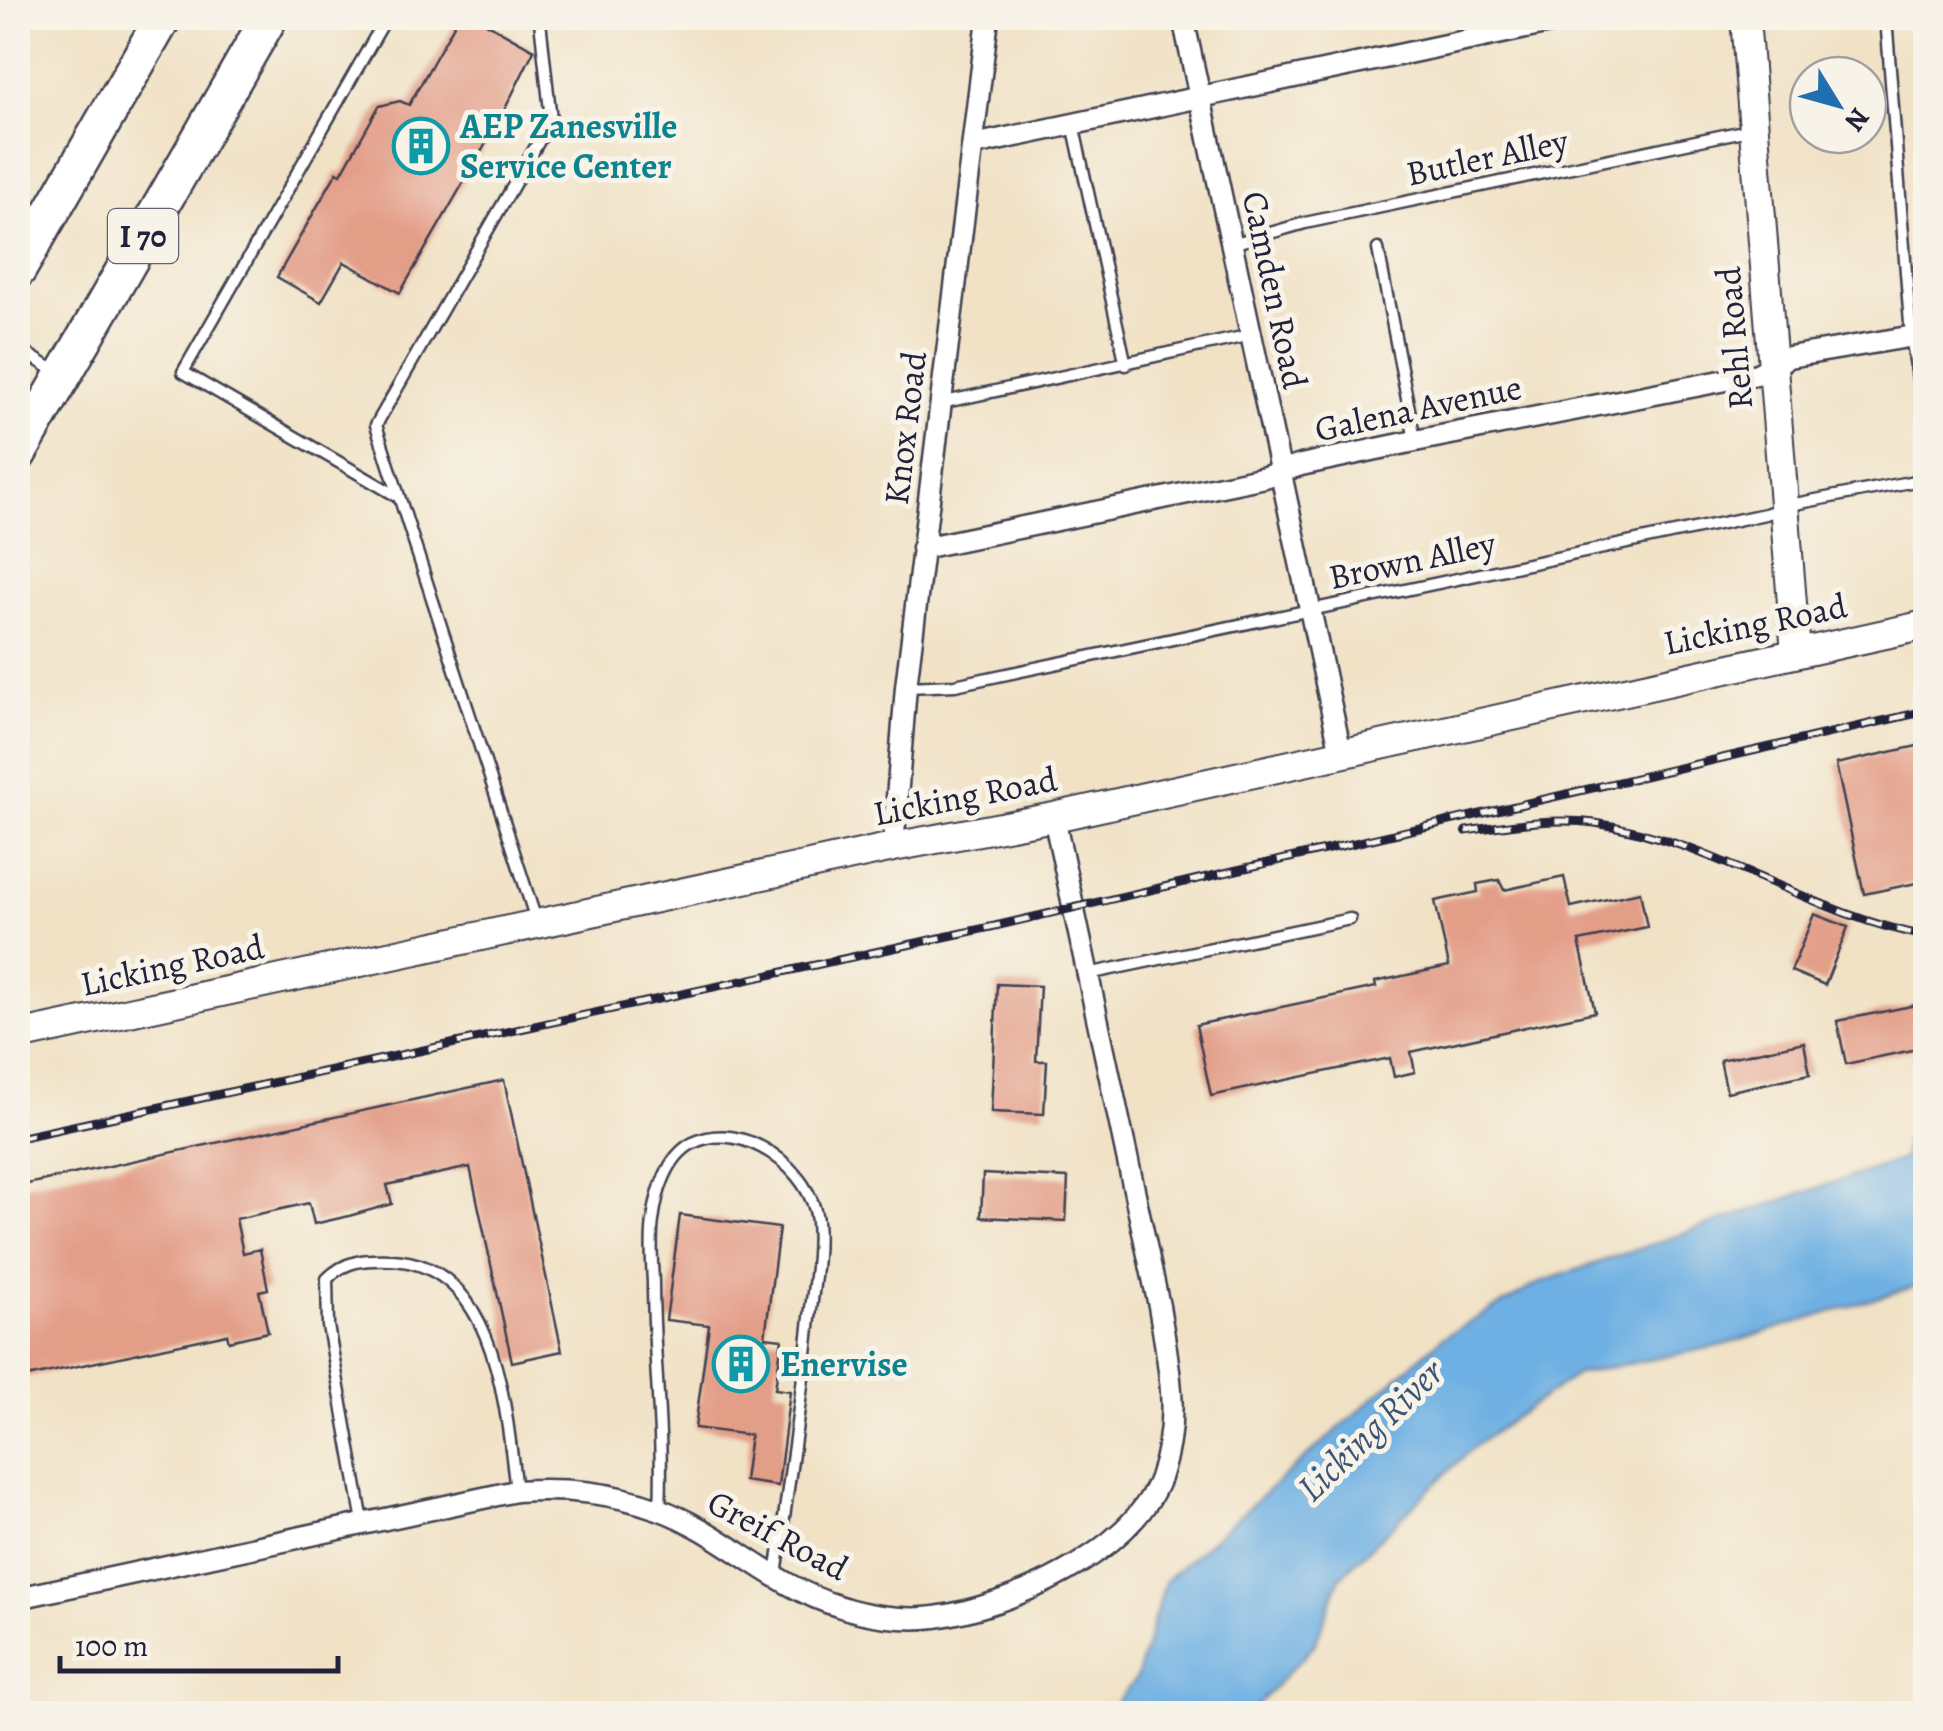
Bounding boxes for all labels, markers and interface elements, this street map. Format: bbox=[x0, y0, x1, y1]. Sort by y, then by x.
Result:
north arrow bbox=[1788, 55, 1888, 155]
text: N bbox=[1836, 100, 1878, 139]
place label: AEP Zanesville Service Center bbox=[459, 102, 677, 190]
building icon: AEP Zanesville Service Center bbox=[391, 116, 451, 176]
street label: Butler Alley bbox=[1402, 116, 1573, 198]
street label: Camden Road bbox=[1231, 187, 1319, 393]
road number: I 70 bbox=[108, 209, 178, 263]
street label: Rehl Road bbox=[1704, 264, 1764, 411]
street label: Knox Road bbox=[872, 348, 938, 508]
street label: Galena Avenue bbox=[1310, 363, 1526, 453]
street label: Brown Alley bbox=[1324, 519, 1500, 601]
street label: Licking Road bbox=[1659, 581, 1851, 667]
street label: Licking Road bbox=[869, 755, 1061, 837]
street label: Licking Road bbox=[76, 922, 268, 1008]
building icon: Enervise bbox=[711, 1334, 771, 1394]
place label: Enervise bbox=[780, 1340, 908, 1388]
water label: Licking River bbox=[1286, 1346, 1456, 1513]
street label: Greif Road bbox=[699, 1478, 857, 1592]
scale bar bbox=[60, 1611, 338, 1673]
text: 100 m bbox=[75, 1626, 148, 1666]

